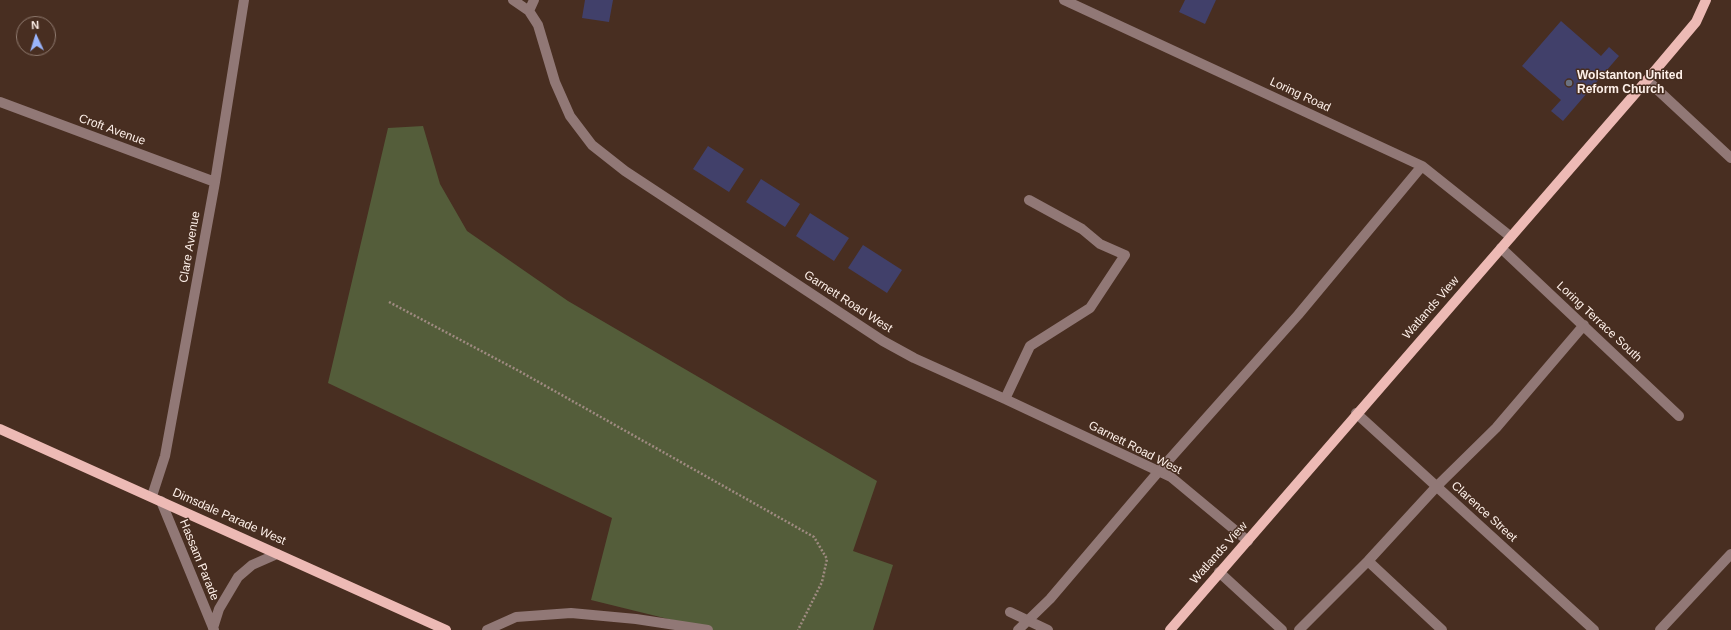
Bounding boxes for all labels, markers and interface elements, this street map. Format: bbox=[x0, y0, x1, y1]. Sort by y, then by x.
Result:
north arrow bbox=[16, 16, 56, 56]
text: N bbox=[31, 19, 40, 31]
place label: Wolstanton United Reform Church bbox=[1577, 69, 1683, 97]
street label: Loring Road bbox=[1267, 75, 1333, 115]
marker: Wolstanton United Reform Church bbox=[1564, 78, 1574, 88]
street label: Croft Avenue bbox=[77, 111, 147, 149]
street label: Clare Avenue bbox=[177, 210, 203, 284]
street label: Garnett Road West bbox=[801, 268, 895, 336]
street label: Watlands View bbox=[1400, 274, 1462, 342]
street label: Loring Terrace South bbox=[1553, 279, 1645, 365]
street label: Garnett Road West bbox=[1086, 418, 1184, 478]
street label: Clarence Street bbox=[1448, 479, 1520, 545]
street label: Dimsdale Parade West bbox=[170, 486, 288, 548]
street label: Hassam Parade bbox=[176, 517, 222, 603]
street label: Watlands View bbox=[1187, 519, 1251, 587]

